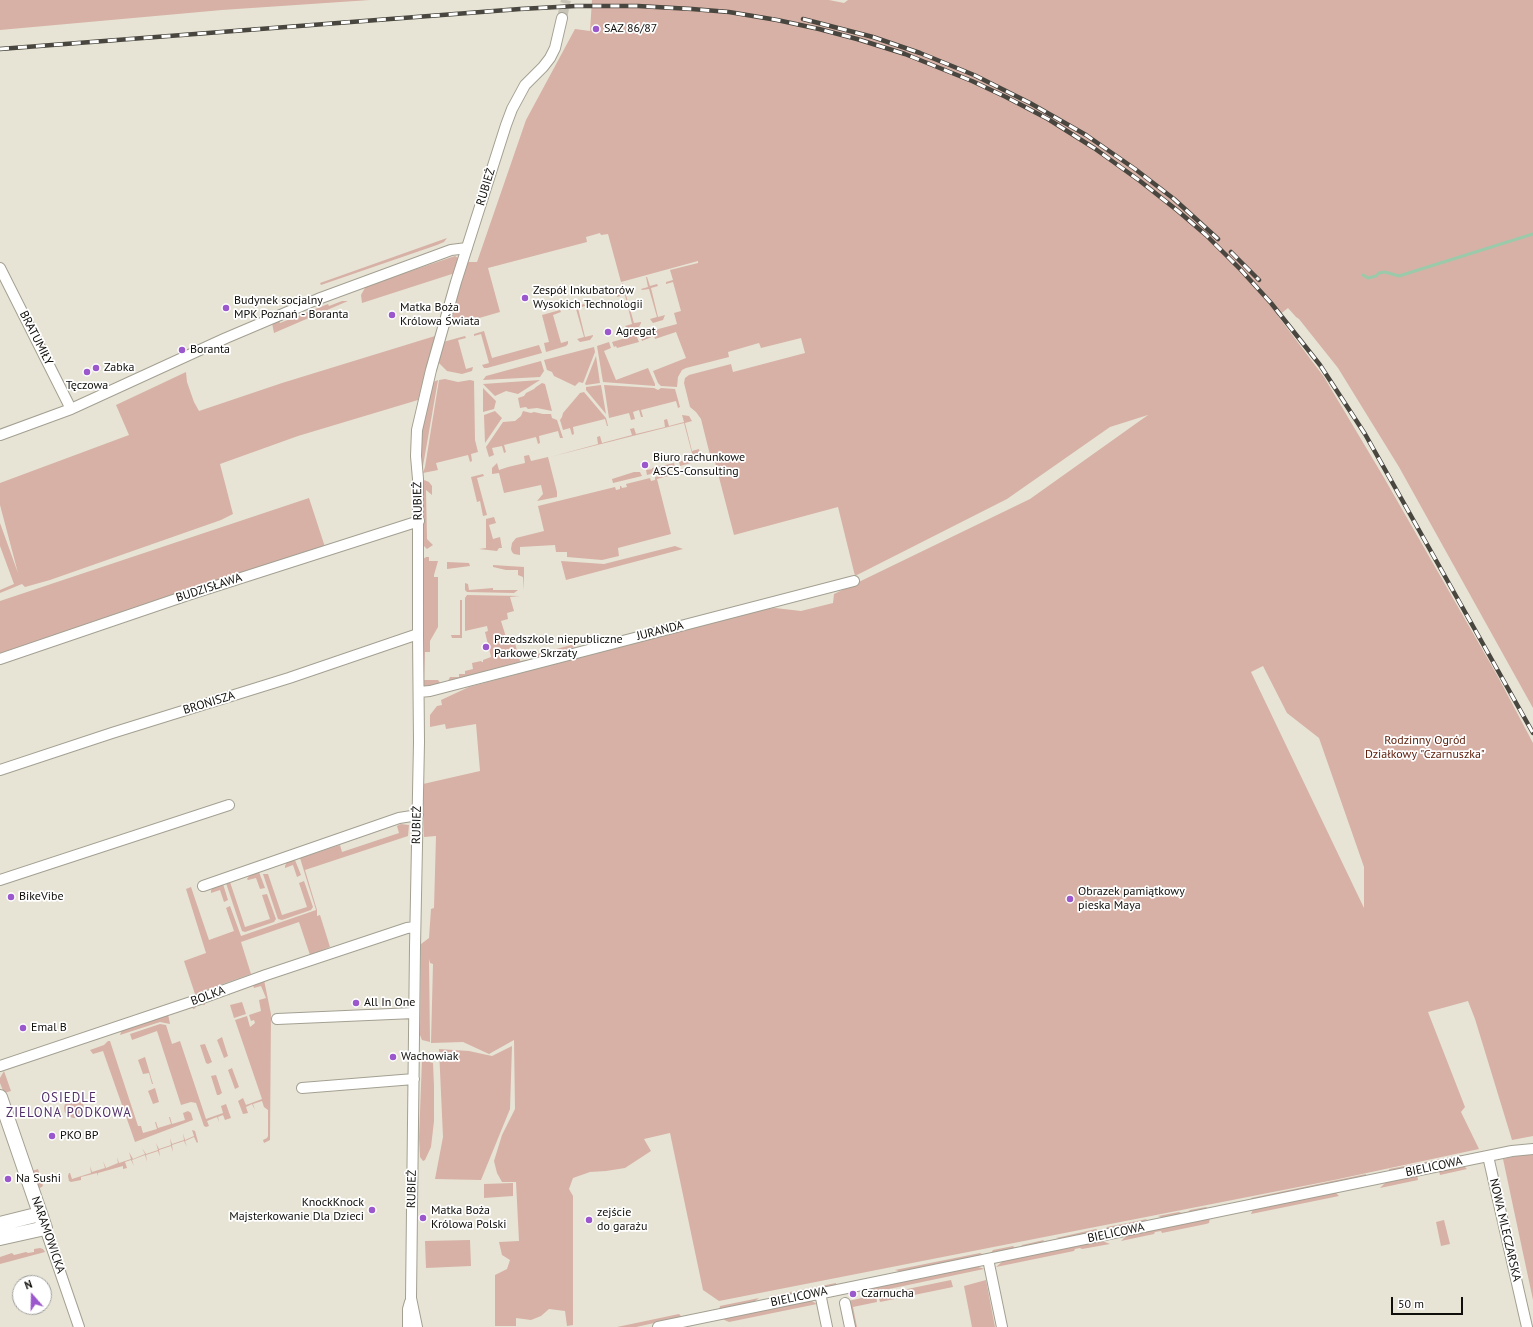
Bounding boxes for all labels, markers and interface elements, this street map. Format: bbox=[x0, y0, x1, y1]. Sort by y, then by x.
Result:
place label: SAZ 86/87 bbox=[604, 22, 657, 36]
marker: SAZ 86/87 bbox=[591, 24, 601, 34]
street label: RUBIEŻ bbox=[473, 167, 499, 207]
place label: Zespół Inkubatorów Wysokich Technologii bbox=[533, 284, 643, 312]
marker: Zespół Inkubatorów Wysokich Technologii bbox=[520, 293, 530, 303]
place label: Budynek socjalny MPK Poznań - Boranta bbox=[234, 294, 348, 322]
place label: Matka Boża Królowa Świata bbox=[400, 301, 480, 329]
marker: Budynek socjalny MPK Poznań - Boranta bbox=[221, 303, 231, 313]
street label: BRATUMIŁY bbox=[16, 308, 56, 368]
marker: Matka Boża Królowa Świata bbox=[387, 310, 397, 320]
place label: Agregat bbox=[616, 325, 656, 339]
marker: Agregat bbox=[603, 327, 613, 337]
place label: Boranta bbox=[190, 343, 230, 357]
marker: Boranta bbox=[177, 345, 187, 355]
place label: Zabka bbox=[104, 361, 134, 375]
marker: Zabka bbox=[91, 363, 101, 373]
marker: Tęczowa bbox=[82, 367, 92, 377]
place label: Tęczowa bbox=[66, 379, 108, 393]
place label: Biuro rachunkowe ASCS-Consulting bbox=[653, 451, 745, 479]
marker: Biuro rachunkowe ASCS-Consulting bbox=[640, 460, 650, 470]
street label: RUBIEŻ bbox=[410, 482, 426, 520]
street label: BUDZISŁAWA bbox=[174, 571, 244, 605]
street label: JURANDA bbox=[635, 618, 685, 644]
place label: Przedszkole niepubliczne Parkowe Skrzaty bbox=[494, 633, 623, 661]
marker: Przedszkole niepubliczne Parkowe Skrzaty bbox=[481, 642, 491, 652]
street label: BRONISZA bbox=[182, 688, 236, 718]
park label: Rodzinny Ogród Działkowy "Czarnuszka" bbox=[1365, 734, 1485, 762]
street label: RUBIEŻ bbox=[409, 806, 425, 844]
place label: Obrazek pamiątkowy pieska Maya bbox=[1078, 885, 1185, 913]
place label: BikeVibe bbox=[19, 890, 64, 904]
marker: BikeVibe bbox=[6, 892, 16, 902]
marker: Obrazek pamiątkowy pieska Maya bbox=[1065, 894, 1075, 904]
street label: BOLKA bbox=[189, 983, 227, 1009]
place label: All In One bbox=[364, 996, 415, 1010]
marker: All In One bbox=[351, 998, 361, 1008]
place label: Emal B bbox=[31, 1021, 67, 1035]
marker: Emal B bbox=[18, 1023, 28, 1033]
place label: Wachowiak bbox=[401, 1050, 458, 1064]
marker: Wachowiak bbox=[388, 1052, 398, 1062]
district label: OSIEDLE ZIELONA PODKOWA bbox=[6, 1090, 132, 1121]
place label: PKO BP bbox=[60, 1129, 99, 1143]
marker: PKO BP bbox=[47, 1131, 57, 1141]
street label: BIELICOWA bbox=[1404, 1154, 1464, 1180]
street label: RUBIEŻ bbox=[404, 1170, 420, 1208]
place label: Na Sushi bbox=[16, 1172, 61, 1186]
marker: Na Sushi bbox=[3, 1174, 13, 1184]
street label: NOWA MLECZARSKA bbox=[1486, 1177, 1524, 1283]
street label: NARAMOWICKA bbox=[28, 1195, 68, 1275]
place label: KnockKnock Majsterkowanie Dla Dzieci bbox=[229, 1196, 364, 1224]
place label: Matka Boża Królowa Polski bbox=[431, 1204, 507, 1232]
marker: KnockKnock Majsterkowanie Dla Dzieci bbox=[367, 1205, 377, 1215]
place label: zejście do garażu bbox=[597, 1206, 647, 1234]
marker: Matka Boża Królowa Polski bbox=[418, 1213, 428, 1223]
marker: zejście do garażu bbox=[584, 1215, 594, 1225]
street label: BIELICOWA bbox=[1086, 1220, 1146, 1246]
north arrow bbox=[12, 1275, 52, 1315]
text: N bbox=[22, 1277, 34, 1292]
street label: BIELICOWA bbox=[769, 1284, 829, 1310]
place label: Czarnucha bbox=[861, 1287, 914, 1301]
marker: Czarnucha bbox=[848, 1289, 858, 1299]
scale bar bbox=[1393, 1289, 1465, 1315]
text: 50 m bbox=[1398, 1296, 1424, 1311]

